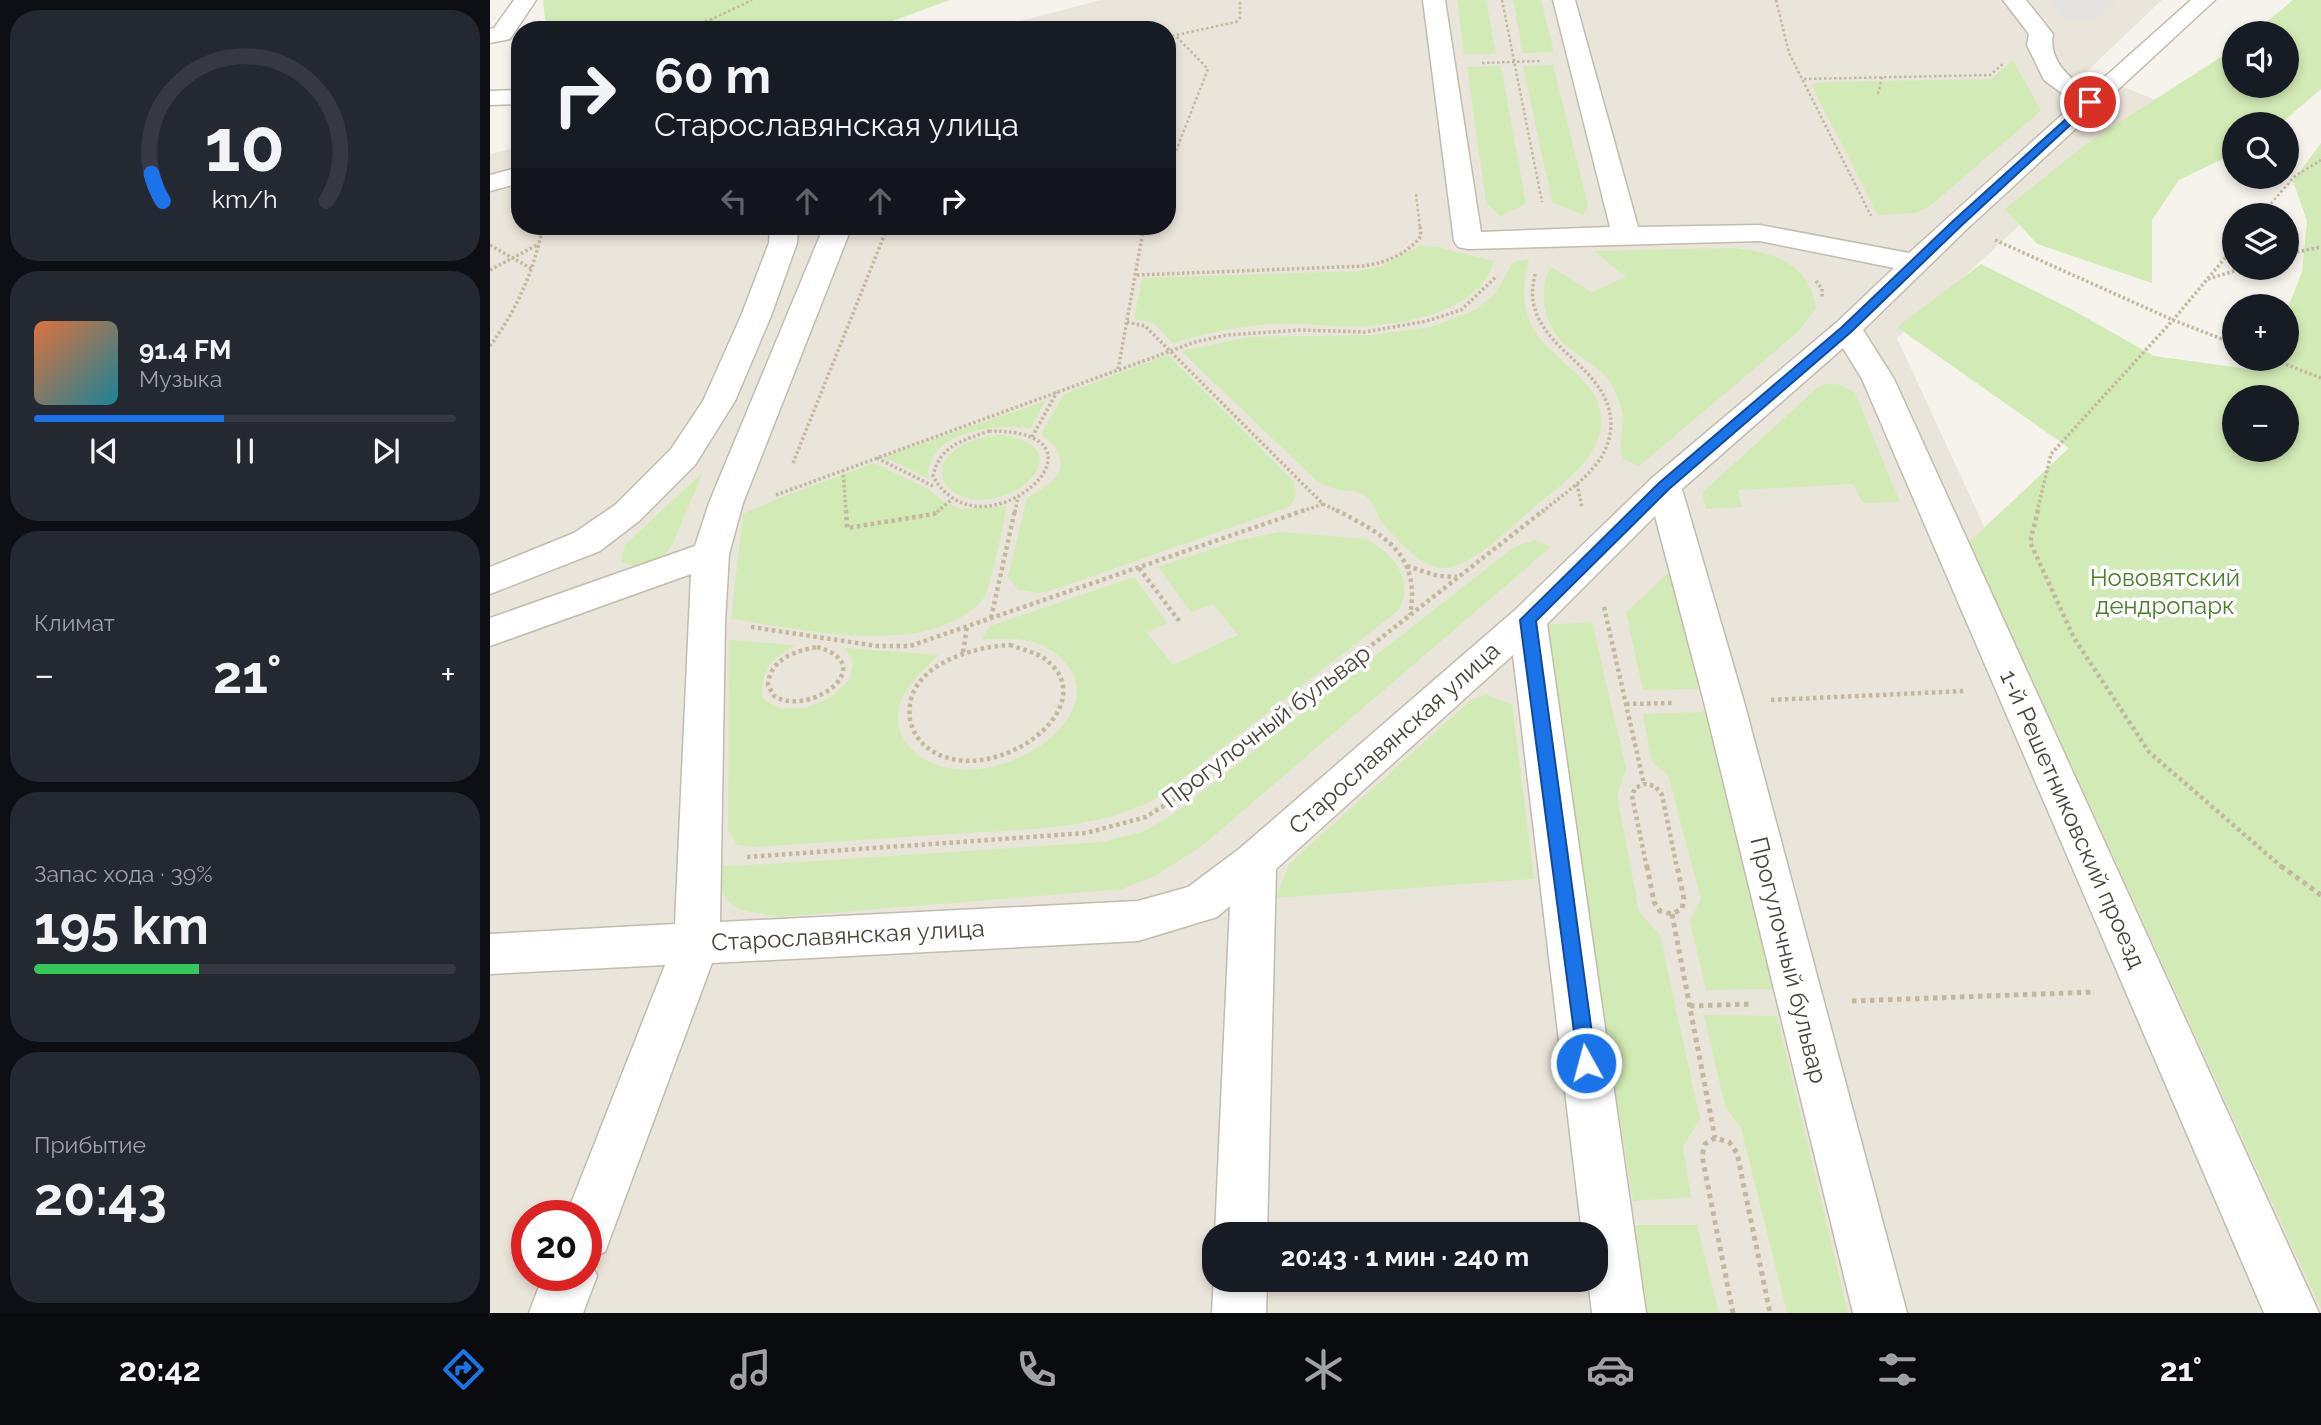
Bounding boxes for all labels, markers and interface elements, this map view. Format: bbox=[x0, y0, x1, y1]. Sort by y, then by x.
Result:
map controls bbox=[2222, 21, 2299, 462]
button: sound bbox=[2222, 21, 2299, 98]
text: 60 m bbox=[654, 47, 771, 104]
icon: right bbox=[539, 49, 630, 140]
pin bbox=[2060, 72, 2120, 132]
icon: arrive bbox=[2071, 83, 2109, 121]
text: 10 bbox=[205, 104, 285, 189]
text: Старославянская улица bbox=[654, 106, 1019, 143]
button: search bbox=[2222, 112, 2299, 189]
icon: left bbox=[715, 182, 753, 220]
icon: ahead bbox=[788, 182, 826, 220]
icon: ahead bbox=[861, 182, 899, 220]
icon: right bbox=[934, 182, 972, 220]
text: km/h bbox=[212, 184, 278, 214]
button: layers bbox=[2222, 203, 2299, 280]
button: + bbox=[2222, 294, 2299, 371]
text: 91.4 FM bbox=[139, 335, 232, 365]
text: Музыка bbox=[139, 365, 222, 392]
button: − bbox=[2222, 385, 2299, 462]
icon: previous bbox=[85, 432, 123, 470]
icon: pause bbox=[226, 432, 264, 470]
icon: next bbox=[367, 432, 405, 470]
park label: Нововятский дендропарк bbox=[2090, 563, 2240, 620]
text: Климат bbox=[34, 609, 115, 636]
street label: Старославянская улица bbox=[1283, 636, 1505, 840]
street label: Прогулочный бульвар bbox=[1156, 638, 1376, 814]
text: 21° bbox=[213, 644, 282, 705]
text: − bbox=[34, 652, 54, 697]
text: + bbox=[440, 652, 456, 697]
street label: 1-й Решетниковский проезд bbox=[1994, 665, 2152, 973]
street label: Прогулочный бульвар bbox=[1744, 834, 1834, 1086]
text: Запас хода · 39% bbox=[34, 860, 213, 887]
text: 195 km bbox=[34, 895, 209, 956]
street label: Старославянская улица bbox=[711, 913, 985, 957]
position arrow bbox=[1549, 1026, 1623, 1100]
text: Прибытие bbox=[34, 1131, 146, 1158]
text: 20:43 bbox=[34, 1166, 167, 1227]
speed limit sign: 20 bbox=[511, 1200, 602, 1291]
text: 20:43 · 1 мин · 240 m bbox=[1281, 1242, 1529, 1272]
icon: directions bbox=[439, 1345, 488, 1394]
icon: music bbox=[726, 1345, 775, 1394]
icon: phone bbox=[1012, 1345, 1061, 1394]
icon: climate bbox=[1299, 1345, 1348, 1394]
icon: car bbox=[1586, 1345, 1635, 1394]
icon: filters bbox=[1873, 1345, 1922, 1394]
text: 20:42 bbox=[119, 1351, 201, 1388]
text: 21° bbox=[2160, 1351, 2202, 1388]

